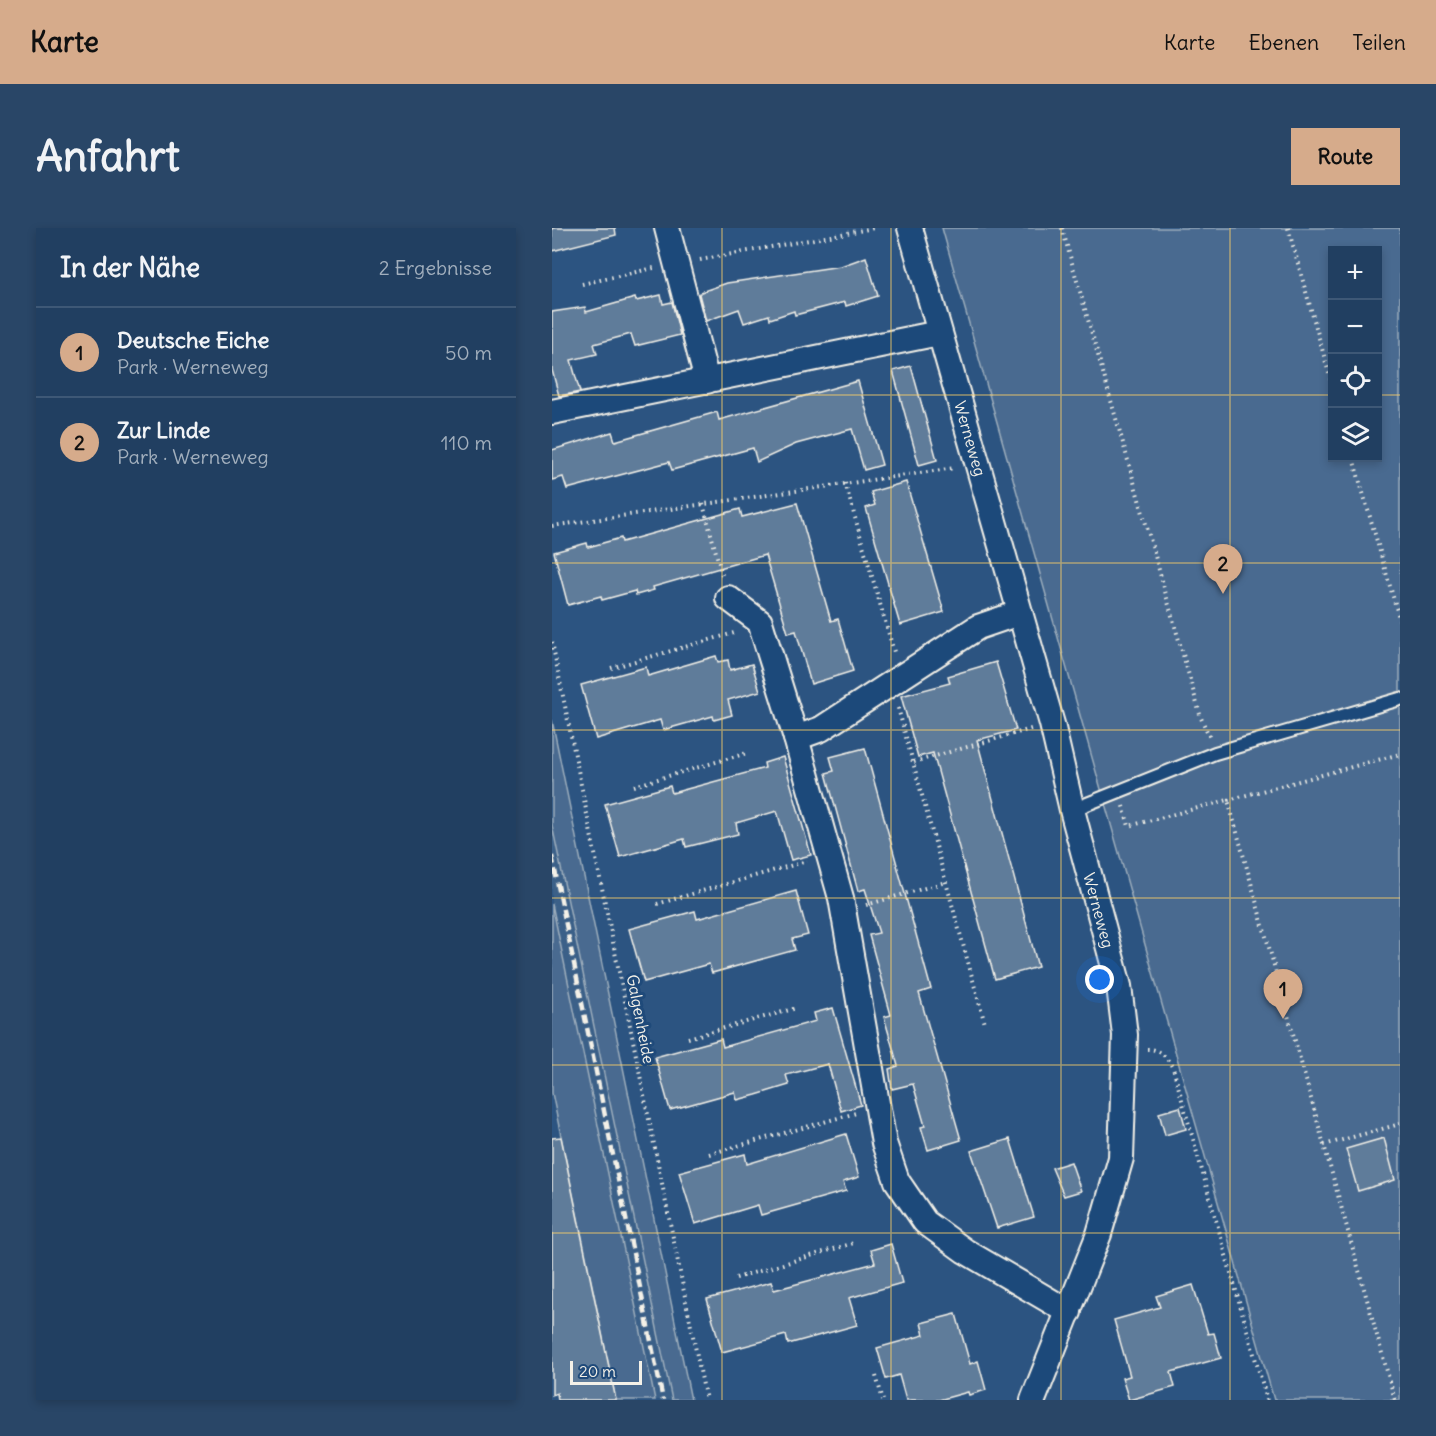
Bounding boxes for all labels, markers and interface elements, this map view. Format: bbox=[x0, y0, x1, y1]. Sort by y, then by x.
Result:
text: Karte bbox=[30, 24, 99, 60]
text: Karte bbox=[1164, 29, 1215, 56]
text: Ebenen bbox=[1248, 29, 1319, 56]
text: Teilen bbox=[1352, 29, 1406, 56]
button: Route bbox=[1291, 128, 1400, 185]
text: Anfahrt bbox=[36, 130, 180, 182]
map controls bbox=[1328, 246, 1382, 462]
button: + bbox=[1328, 246, 1382, 300]
text: In der Nähe bbox=[60, 251, 200, 284]
text: 2 Ergebnisse bbox=[379, 255, 492, 280]
button: − bbox=[1328, 300, 1382, 354]
text: Deutsche Eiche bbox=[117, 326, 269, 354]
text: 1 bbox=[76, 340, 83, 365]
text: 50 m bbox=[445, 340, 492, 365]
text: Park · Werneweg bbox=[117, 354, 269, 379]
button: locate bbox=[1328, 354, 1382, 408]
street label: Werneweg bbox=[950, 399, 991, 478]
button: layers bbox=[1328, 408, 1382, 462]
text: Zur Linde bbox=[117, 416, 210, 444]
text: 2 bbox=[74, 430, 85, 455]
text: 110 m bbox=[441, 430, 492, 455]
text: Park · Werneweg bbox=[117, 444, 269, 469]
pin: 2 bbox=[1204, 544, 1242, 594]
street label: Werneweg bbox=[1079, 870, 1118, 950]
your location bbox=[1085, 965, 1114, 994]
pin: 1 bbox=[1264, 970, 1302, 1019]
street label: Galgenheide bbox=[623, 973, 659, 1065]
scale bar bbox=[570, 1358, 642, 1386]
text: 20 m bbox=[579, 1361, 616, 1381]

